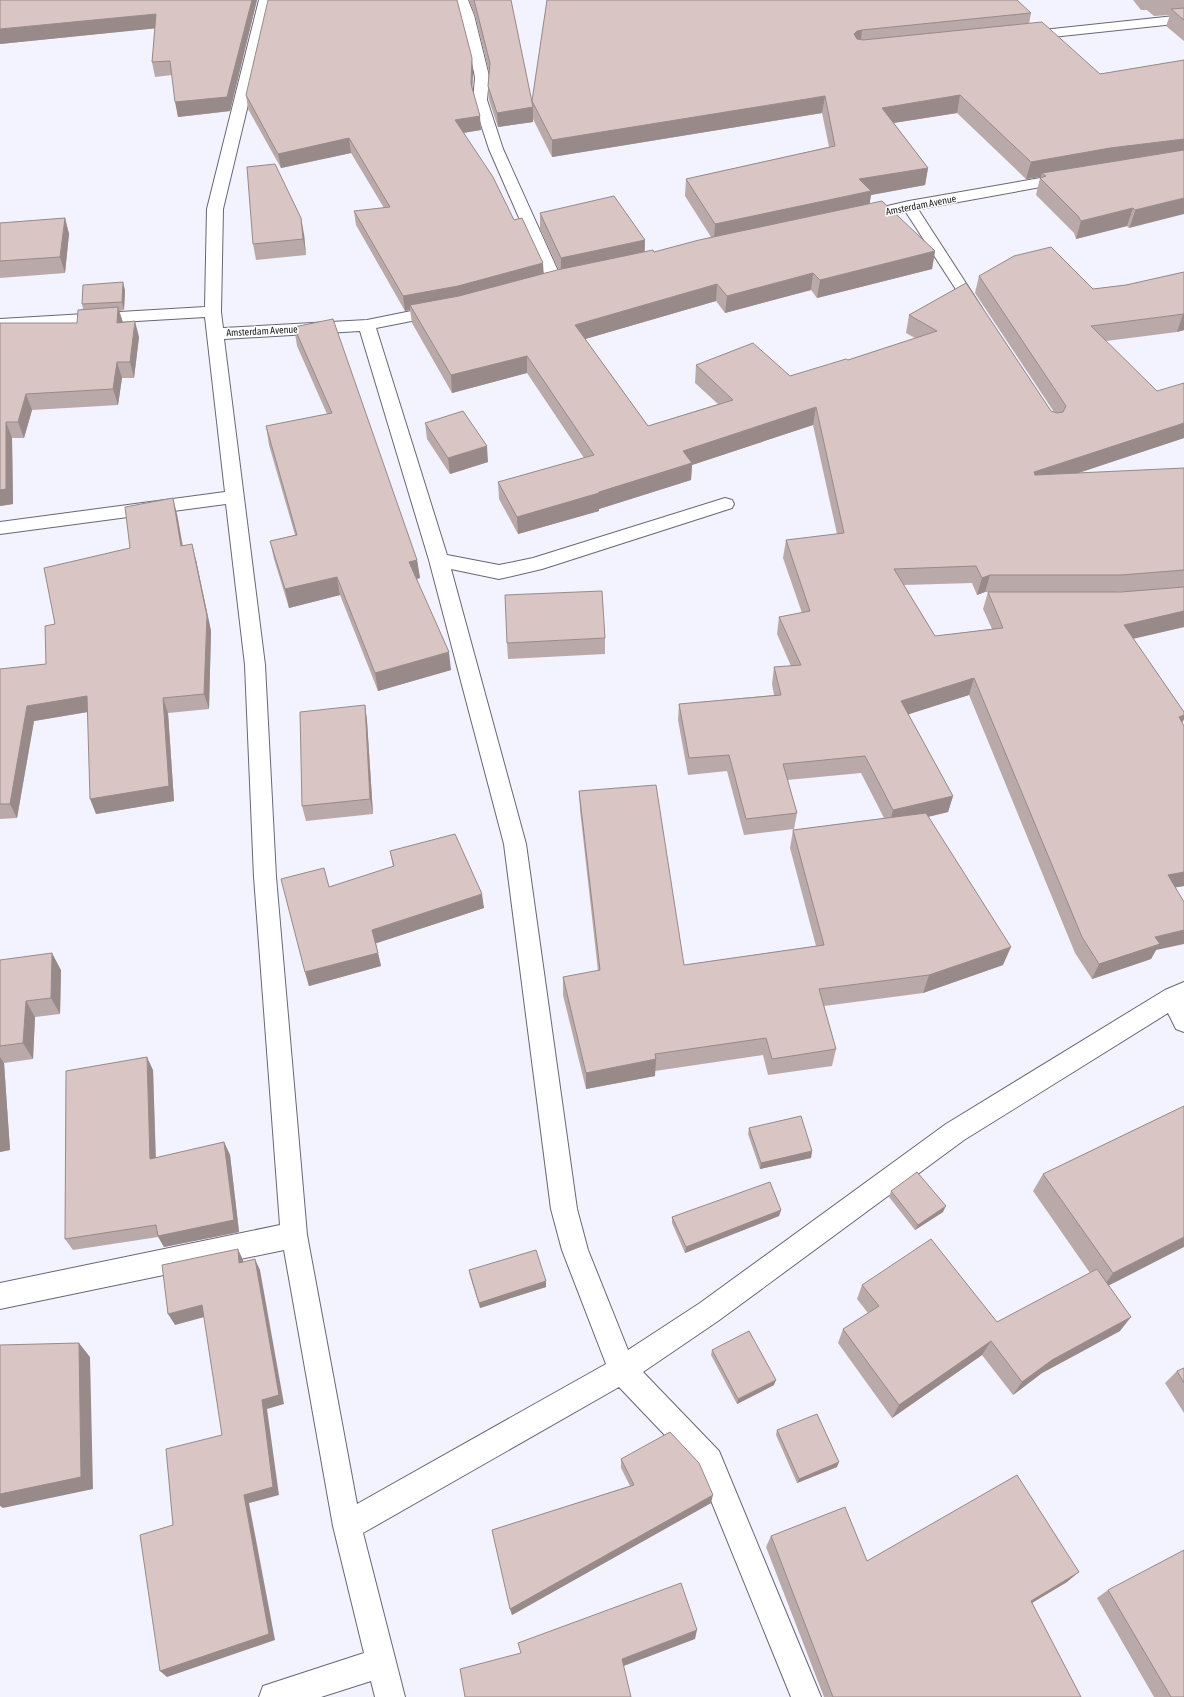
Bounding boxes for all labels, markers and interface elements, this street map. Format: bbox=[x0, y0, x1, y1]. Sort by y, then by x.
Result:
street label: Amsterdam Avenue bbox=[885, 193, 958, 217]
street label: Amsterdam Avenue bbox=[226, 324, 298, 338]

